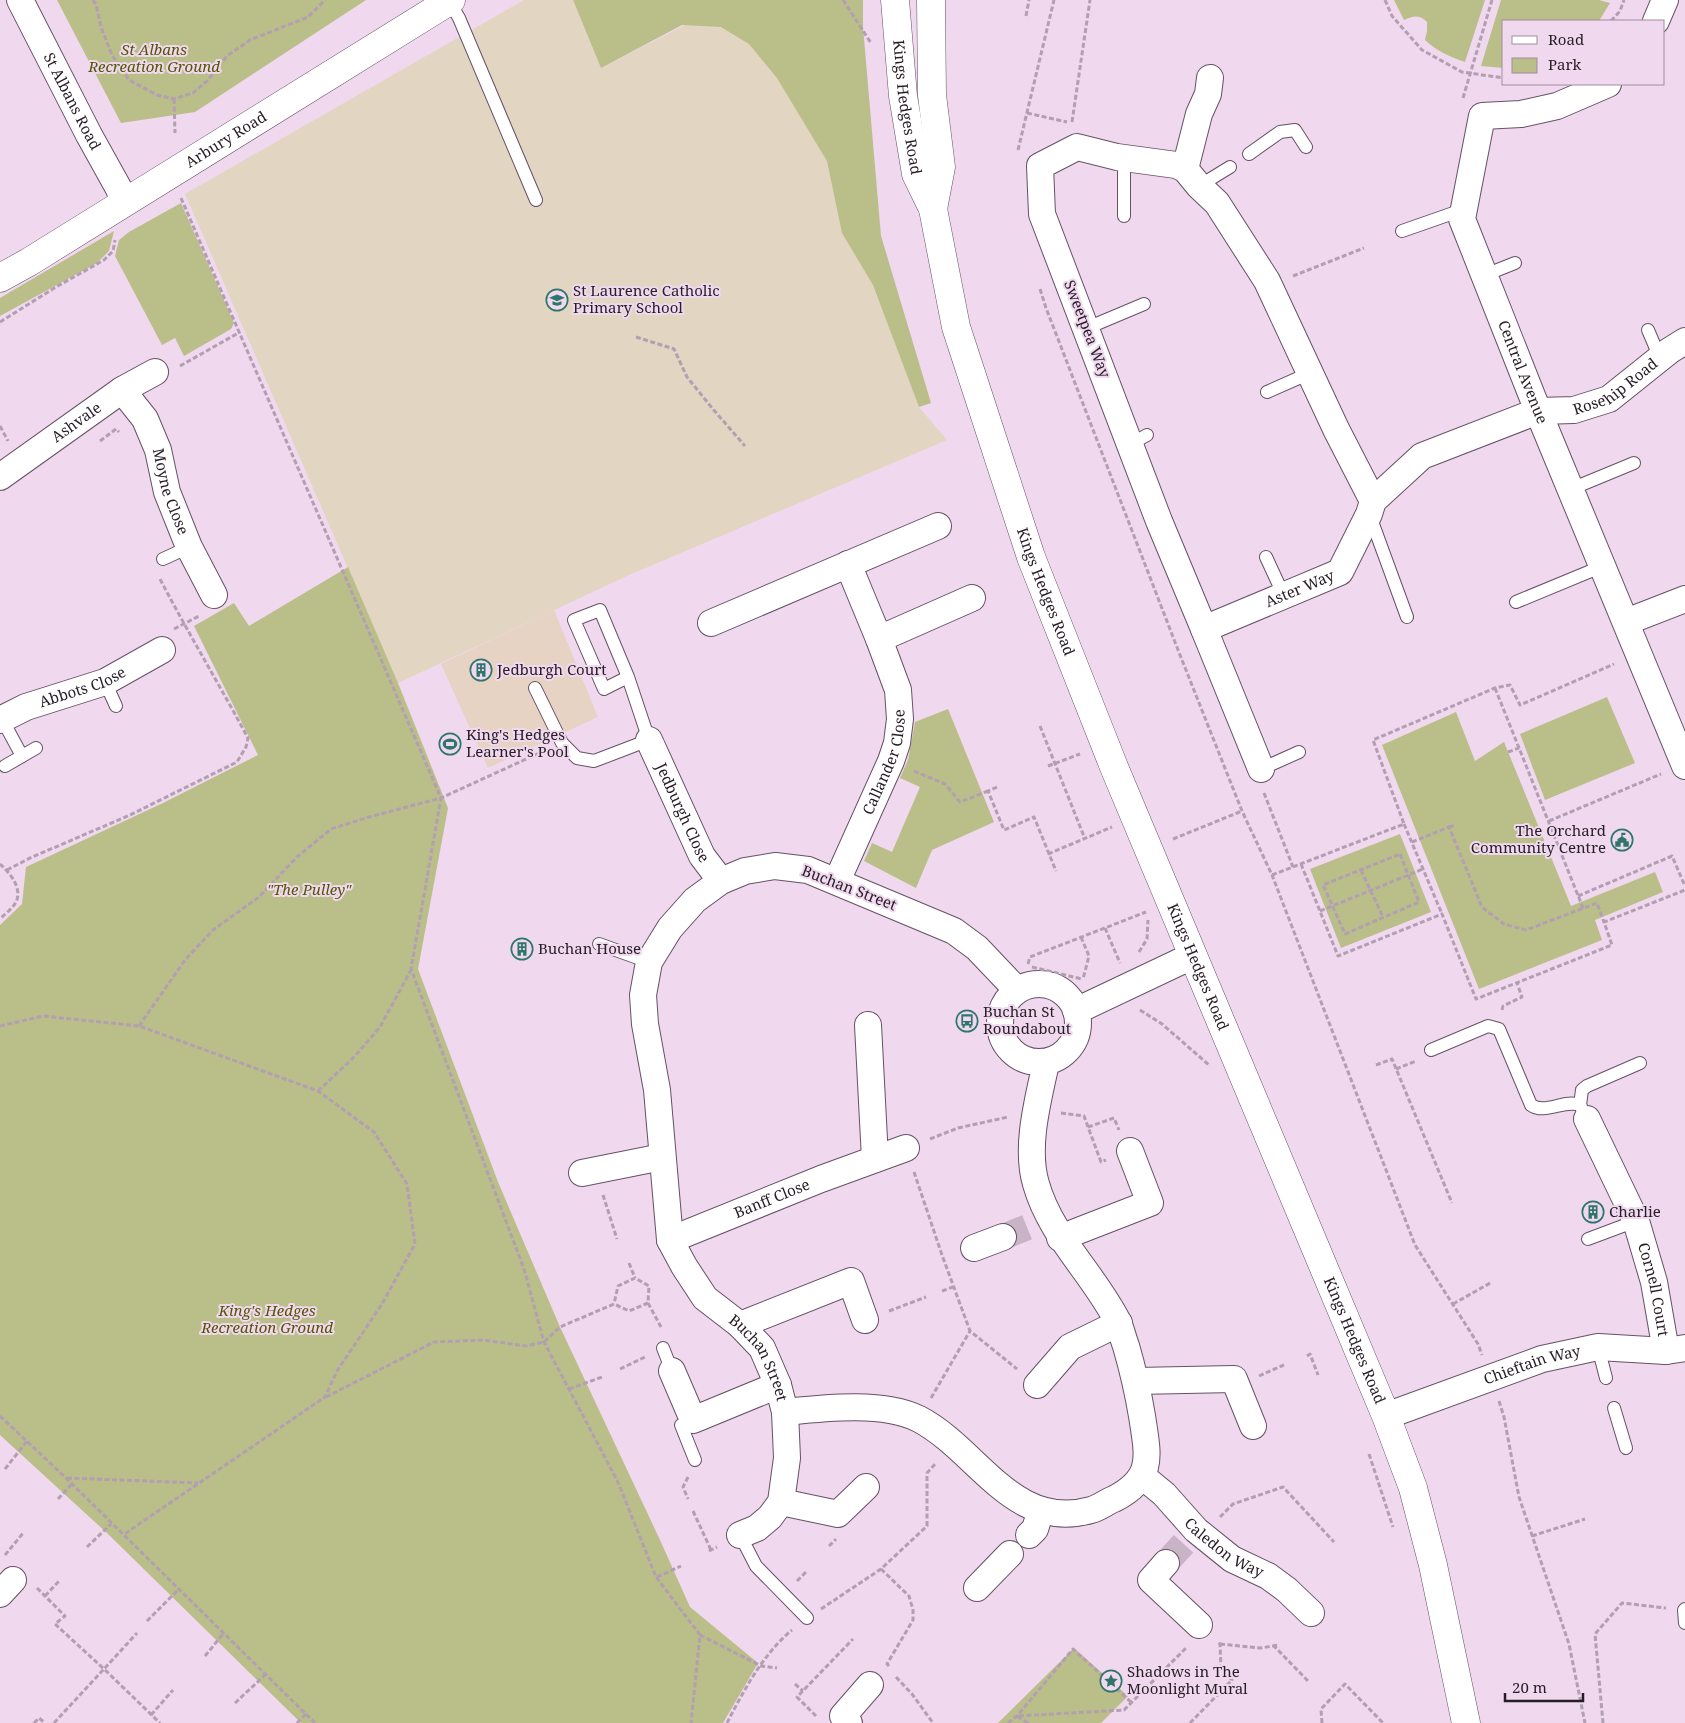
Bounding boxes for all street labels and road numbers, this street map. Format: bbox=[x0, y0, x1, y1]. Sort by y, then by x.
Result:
street label: Kings Hedges Road bbox=[889, 39, 927, 176]
street label: St Albans Road bbox=[40, 49, 106, 153]
street label: Arbury Road bbox=[181, 106, 270, 172]
street label: Sweetpea Way bbox=[1060, 277, 1116, 381]
street label: Central Avenue bbox=[1494, 317, 1553, 426]
street label: Rosehip Road bbox=[1570, 353, 1661, 419]
street label: Ashvale bbox=[47, 397, 105, 446]
street label: Moyne Close bbox=[149, 446, 194, 537]
street label: Kings Hedges Road bbox=[1013, 525, 1080, 658]
street label: Aster Way bbox=[1262, 564, 1337, 611]
street label: Abbots Close bbox=[36, 661, 129, 711]
street label: Callander Close bbox=[857, 709, 909, 818]
street label: Jedburgh Close bbox=[651, 758, 714, 866]
street label: Buchan Street bbox=[799, 860, 900, 914]
street label: Kings Hedges Road bbox=[1163, 900, 1234, 1033]
street label: Banff Close bbox=[731, 1174, 812, 1222]
street label: Cornell Court bbox=[1634, 1240, 1674, 1338]
street label: Kings Hedges Road bbox=[1320, 1274, 1391, 1407]
street label: Buchan Street bbox=[725, 1309, 793, 1403]
street label: Chieftain Way bbox=[1481, 1340, 1583, 1389]
street label: Caledon Way bbox=[1181, 1513, 1268, 1582]

